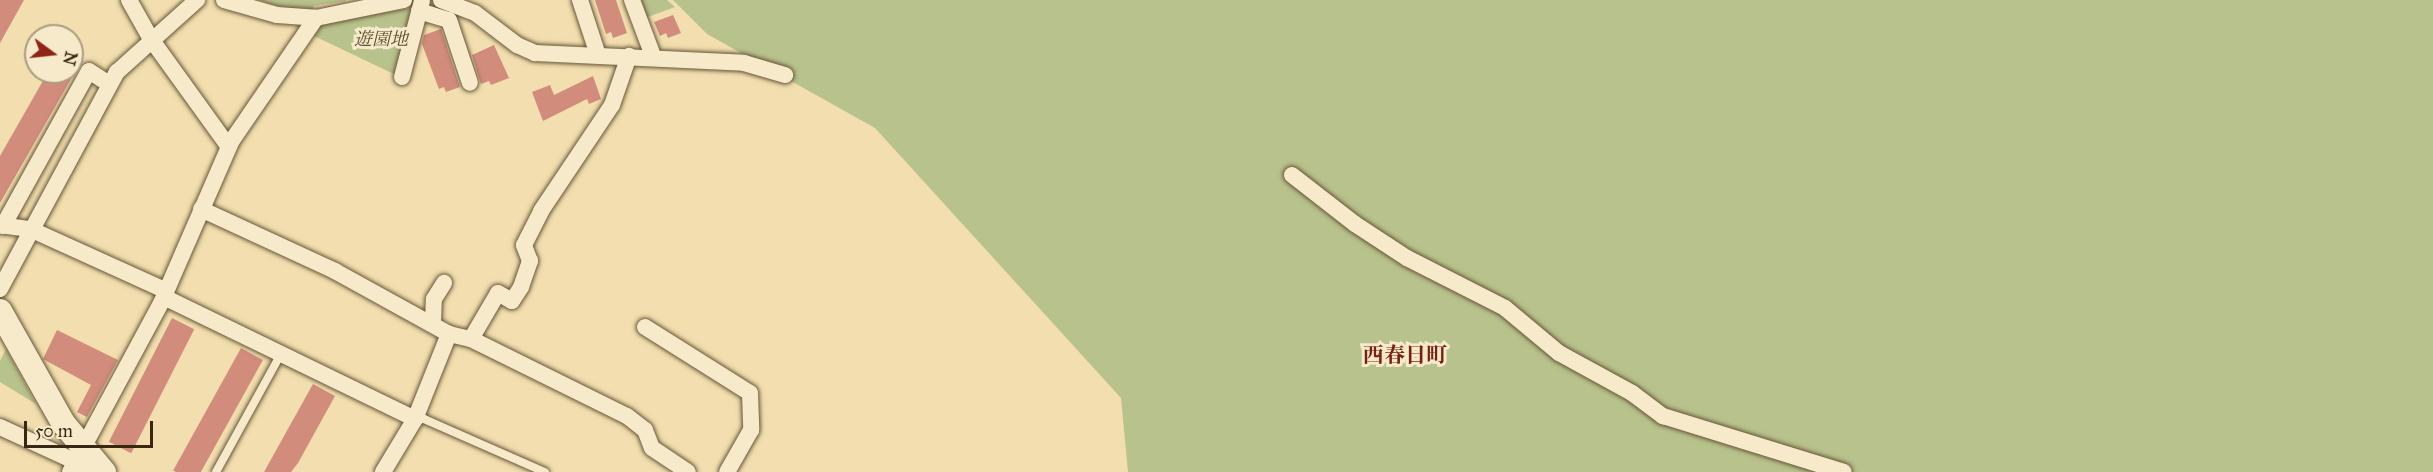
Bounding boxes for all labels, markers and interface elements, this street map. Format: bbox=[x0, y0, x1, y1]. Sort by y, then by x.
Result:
north arrow bbox=[24, 24, 84, 84]
park label: 遊園地 bbox=[354, 28, 408, 50]
text: N bbox=[59, 49, 81, 67]
district label: 西春日町 bbox=[1363, 342, 1447, 368]
scale bar bbox=[27, 409, 156, 447]
text: 50 m bbox=[35, 420, 73, 442]

